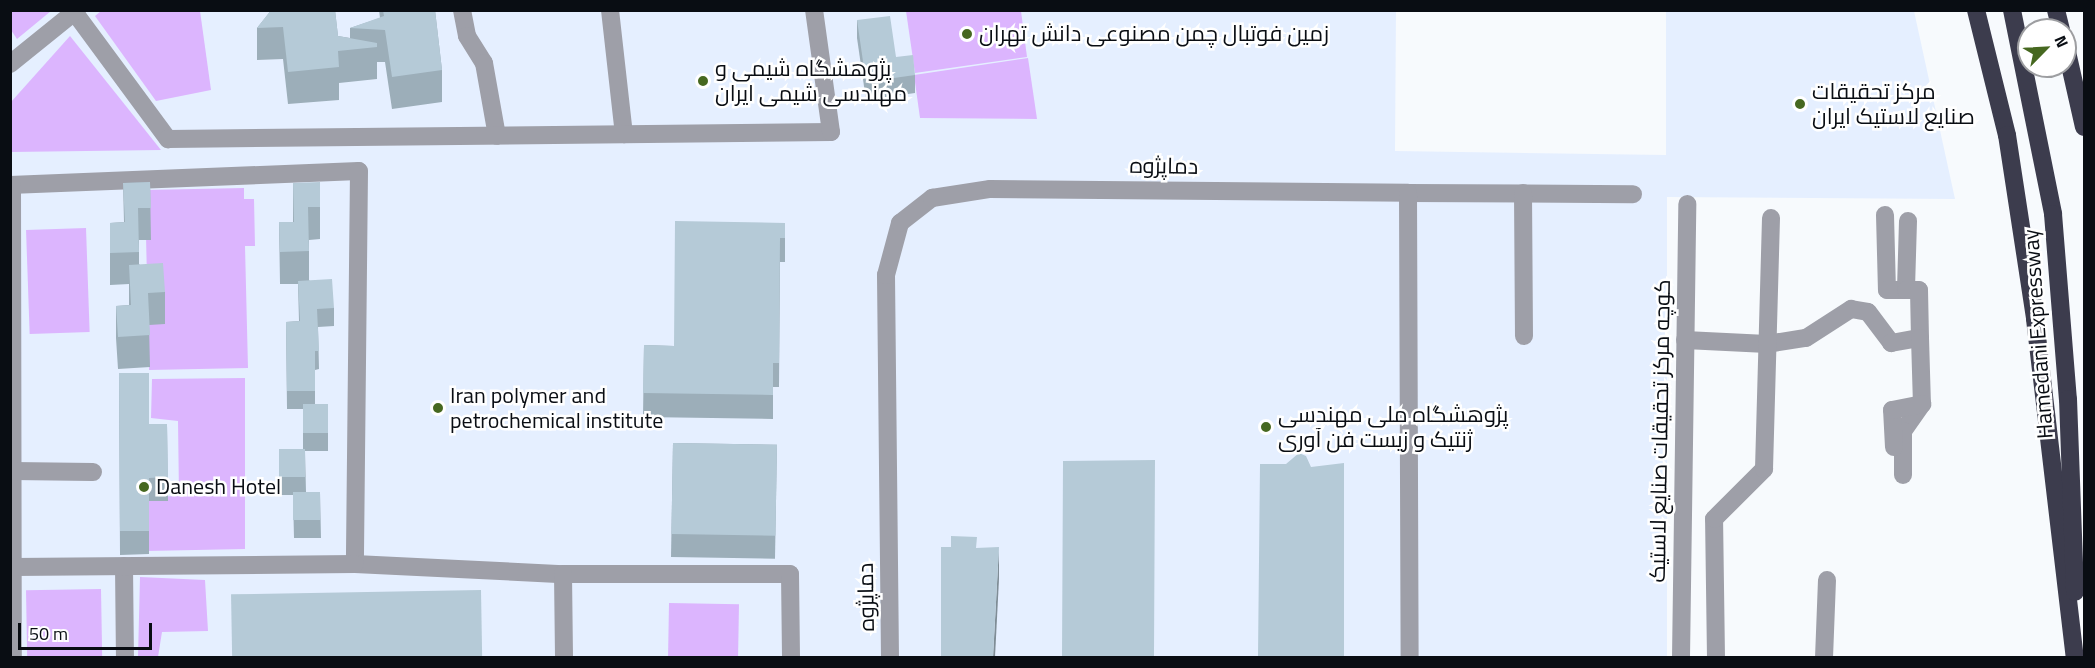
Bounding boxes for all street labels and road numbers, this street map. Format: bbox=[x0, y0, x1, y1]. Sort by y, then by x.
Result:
street label: دماپژوه bbox=[1129, 152, 1199, 180]
street label: Hamedani Expressway bbox=[2017, 228, 2059, 440]
street label: کوچه مرکز تحقیقات صنایع لاستیک bbox=[1644, 279, 1676, 583]
street label: دماپژوه bbox=[852, 562, 880, 632]

